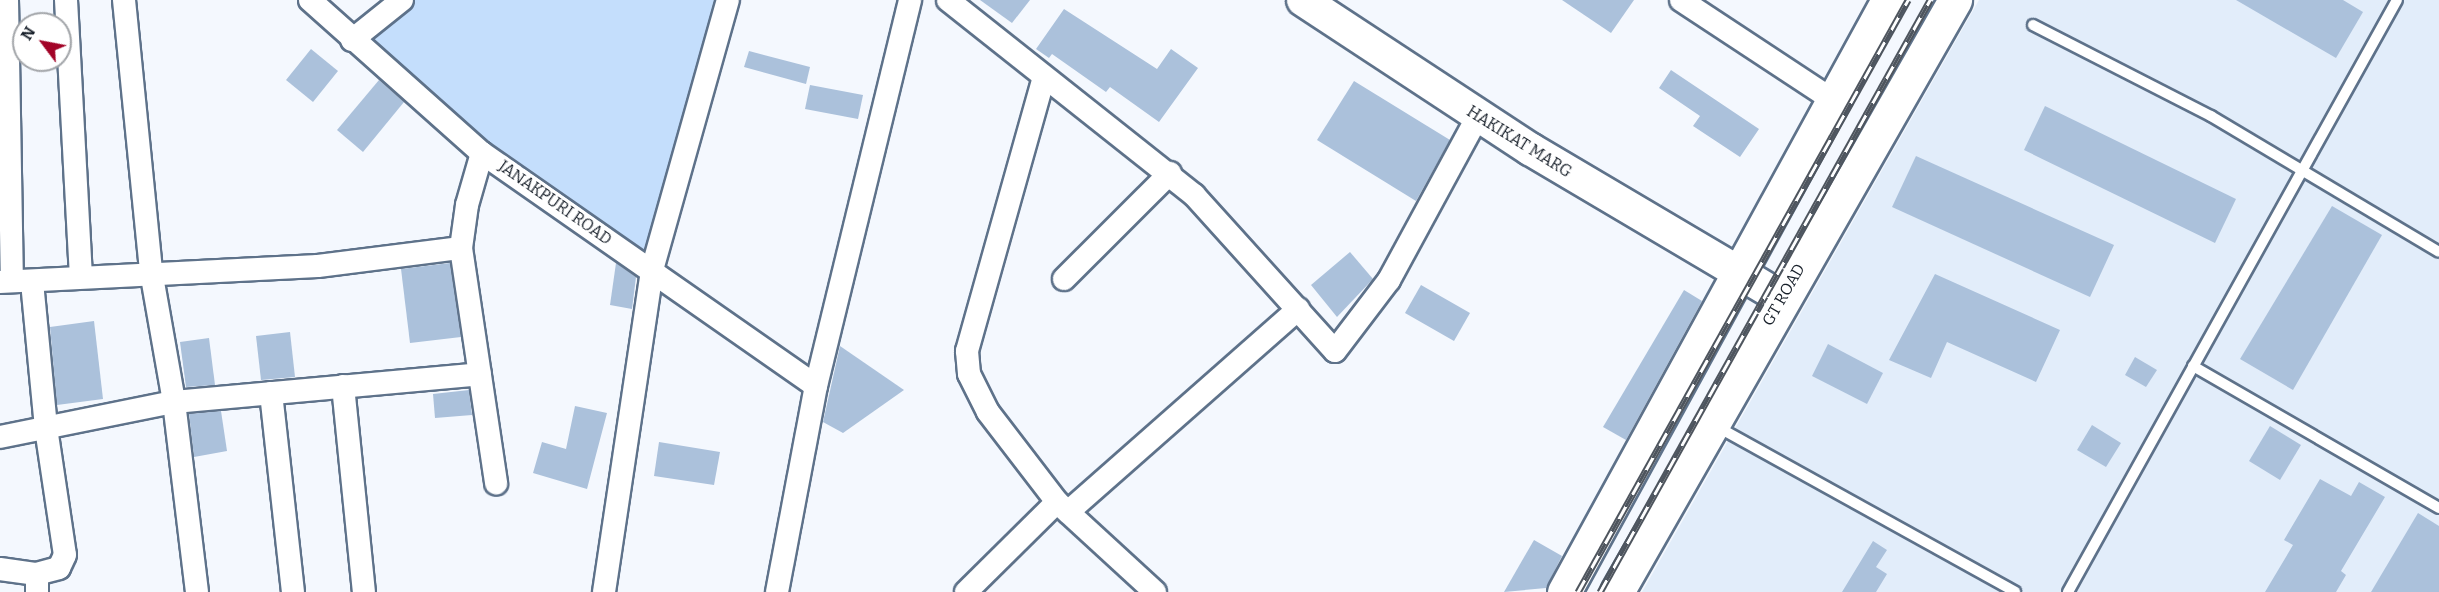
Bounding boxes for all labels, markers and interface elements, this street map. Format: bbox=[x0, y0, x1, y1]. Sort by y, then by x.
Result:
north arrow bbox=[12, 12, 72, 72]
text: N bbox=[17, 23, 39, 44]
street label: HAKIKAT MARG bbox=[1463, 102, 1575, 182]
street label: JANAKPURI ROAD bbox=[495, 157, 615, 249]
street label: GT ROAD bbox=[1759, 261, 1809, 329]

